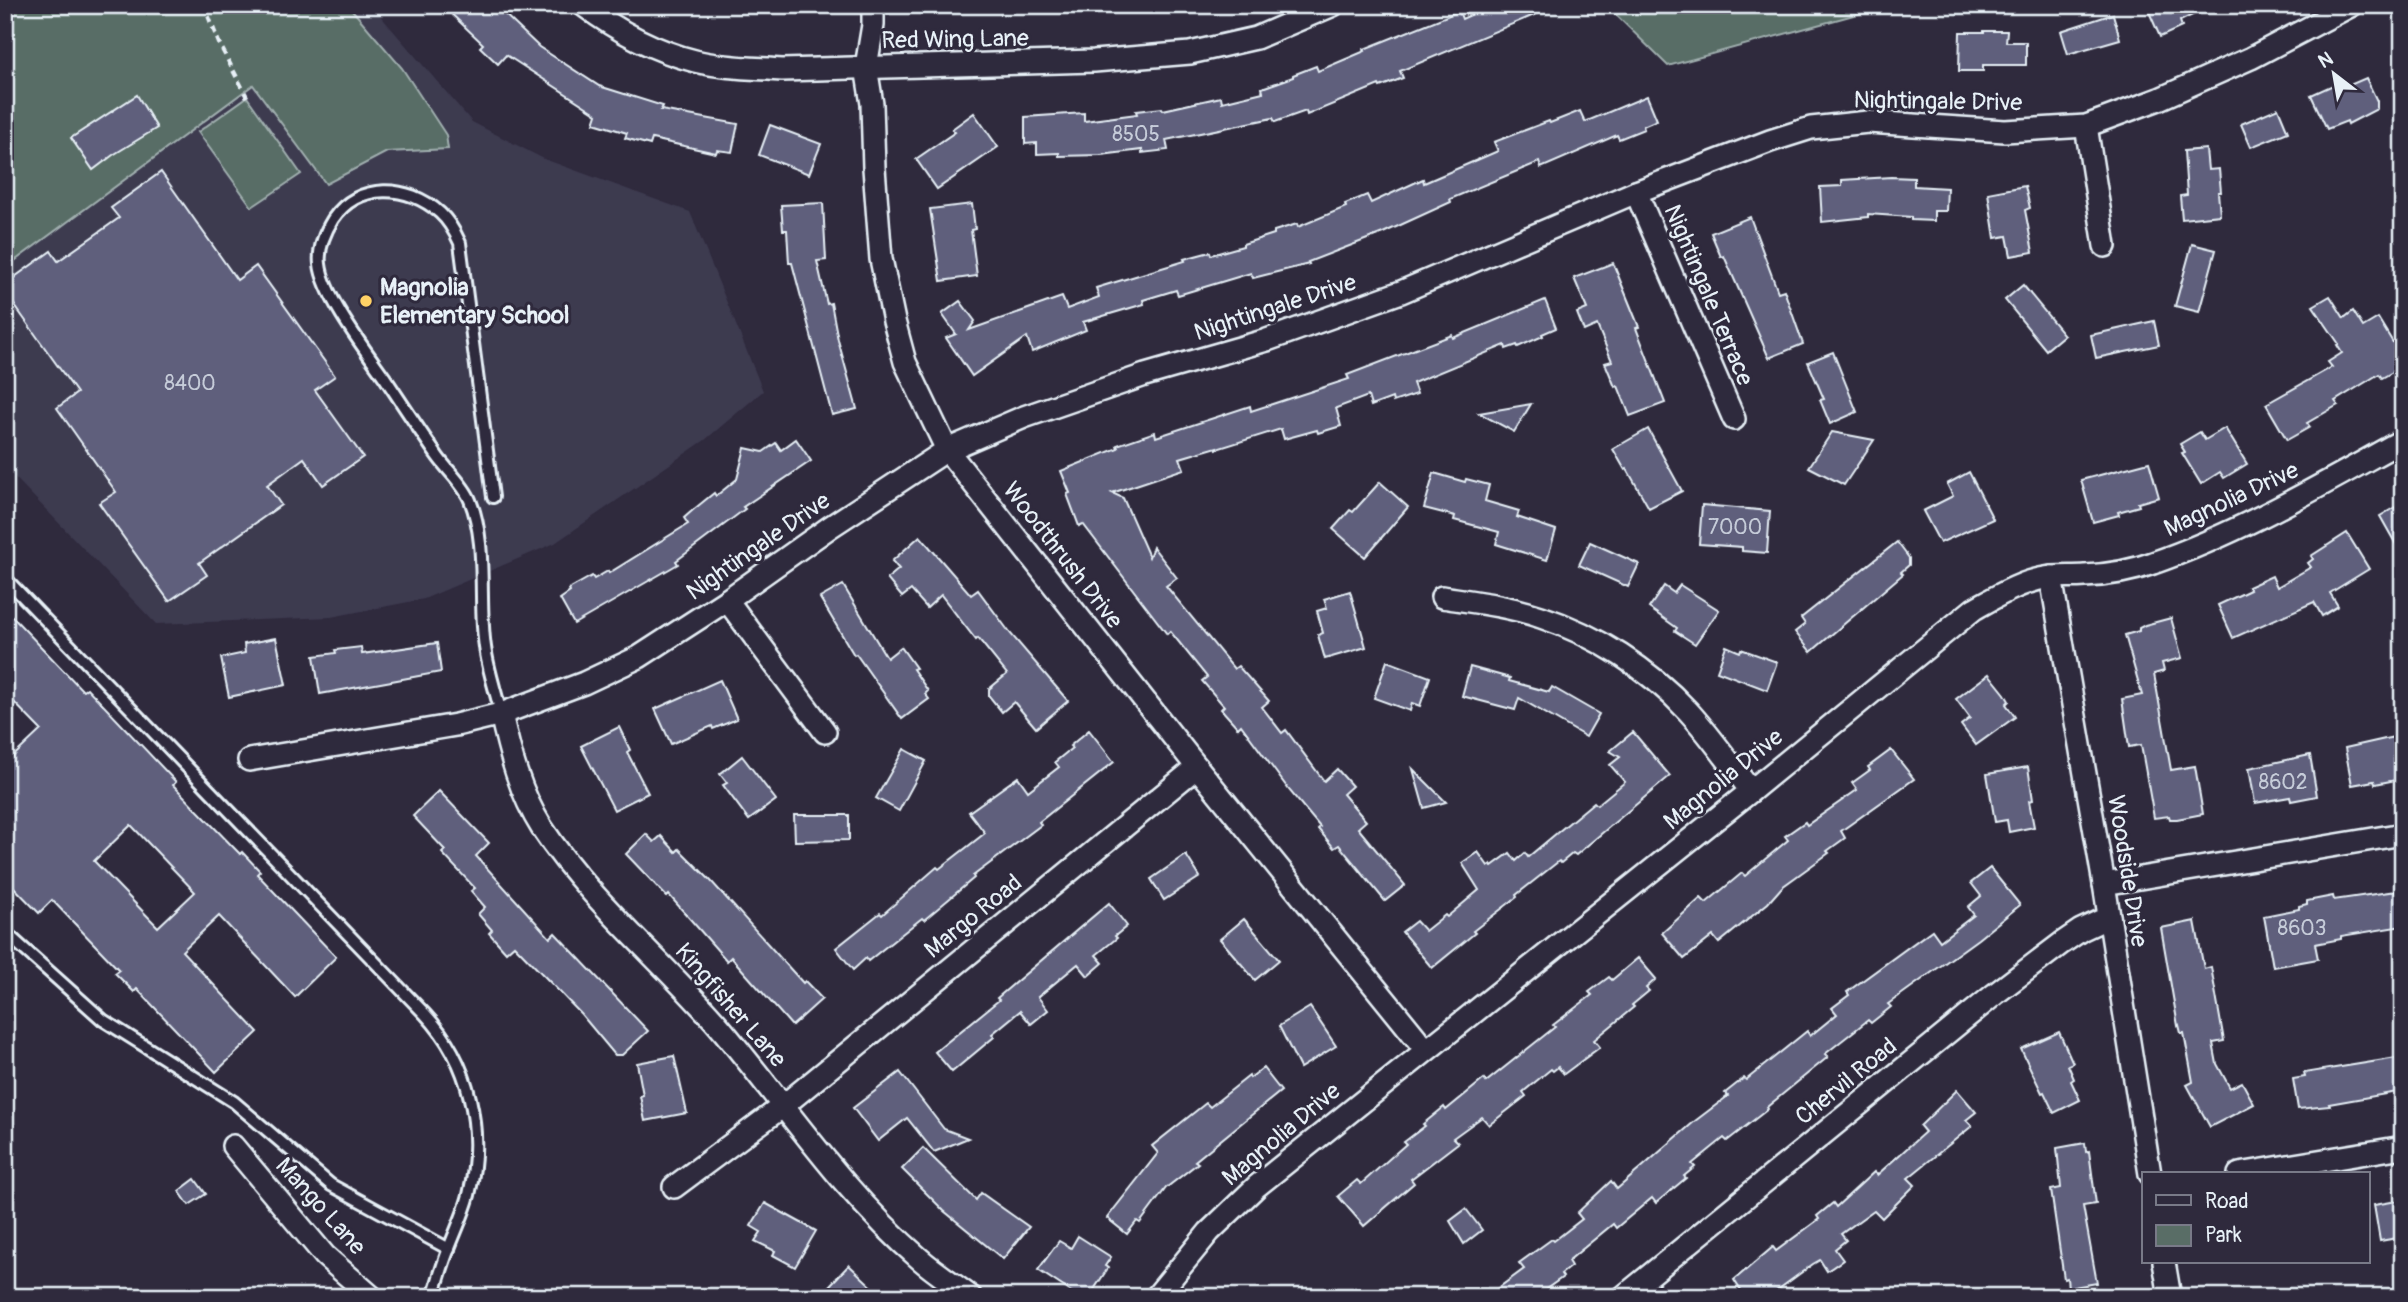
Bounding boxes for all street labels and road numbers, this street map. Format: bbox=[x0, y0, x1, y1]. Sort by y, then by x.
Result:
street label: Red Wing Lane bbox=[881, 24, 1029, 55]
street label: Nightingale Drive bbox=[1853, 86, 2023, 117]
street label: Nightingale Terrace bbox=[1657, 201, 1760, 390]
street label: Nightingale Drive bbox=[1191, 268, 1360, 347]
street label: Magnolia Drive bbox=[2159, 456, 2303, 543]
street label: Woodthrush Drive bbox=[996, 476, 1129, 635]
street label: Nightingale Drive bbox=[681, 486, 836, 607]
street label: Magnolia Drive bbox=[1658, 722, 1789, 836]
street label: Woodside Drive bbox=[2101, 793, 2154, 949]
street label: Margo Road bbox=[919, 868, 1028, 964]
street label: Kingfisher Lane bbox=[669, 937, 793, 1074]
street label: Chervil Road bbox=[1790, 1032, 1903, 1131]
street label: Magnolia Drive bbox=[1216, 1077, 1346, 1192]
street label: Mango Lane bbox=[269, 1152, 372, 1261]

